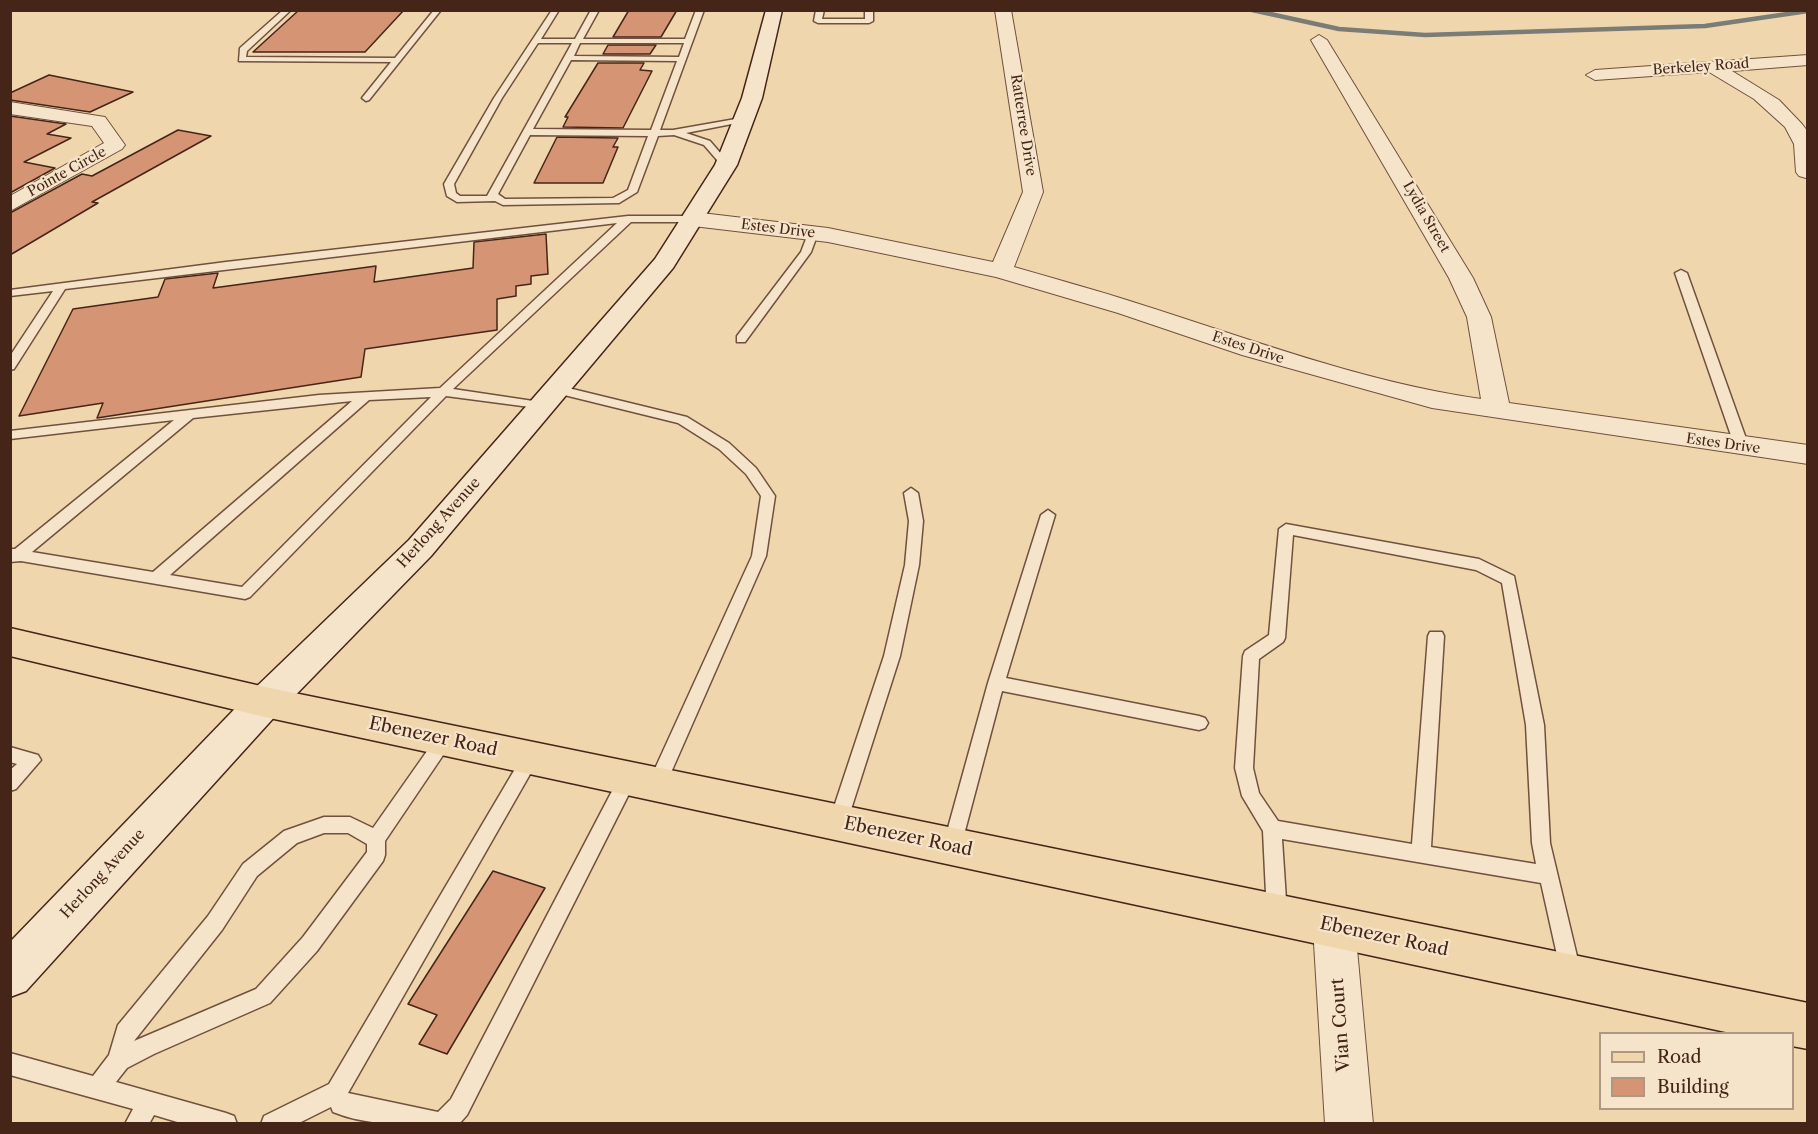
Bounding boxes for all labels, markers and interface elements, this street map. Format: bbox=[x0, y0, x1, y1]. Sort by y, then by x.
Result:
street label: Berkeley Road bbox=[1652, 55, 1750, 79]
street label: Ratterree Drive bbox=[1007, 73, 1039, 177]
street label: Pointe Circle bbox=[25, 144, 109, 200]
street label: Lydia Street bbox=[1399, 178, 1453, 256]
street label: Estes Drive bbox=[740, 216, 816, 242]
street label: Estes Drive bbox=[1210, 328, 1286, 368]
street label: Estes Drive bbox=[1685, 430, 1761, 458]
street label: Herlong Avenue bbox=[394, 474, 484, 572]
street label: Ebenezer Road bbox=[367, 713, 499, 761]
street label: Ebenezer Road bbox=[842, 813, 974, 861]
street label: Herlong Avenue bbox=[57, 826, 149, 922]
street label: Ebenezer Road bbox=[1318, 913, 1450, 961]
street label: Vian Court bbox=[1327, 977, 1355, 1073]
legend bbox=[1599, 1032, 1794, 1110]
text: Road bbox=[1657, 1046, 1702, 1068]
text: Building bbox=[1657, 1076, 1729, 1098]

